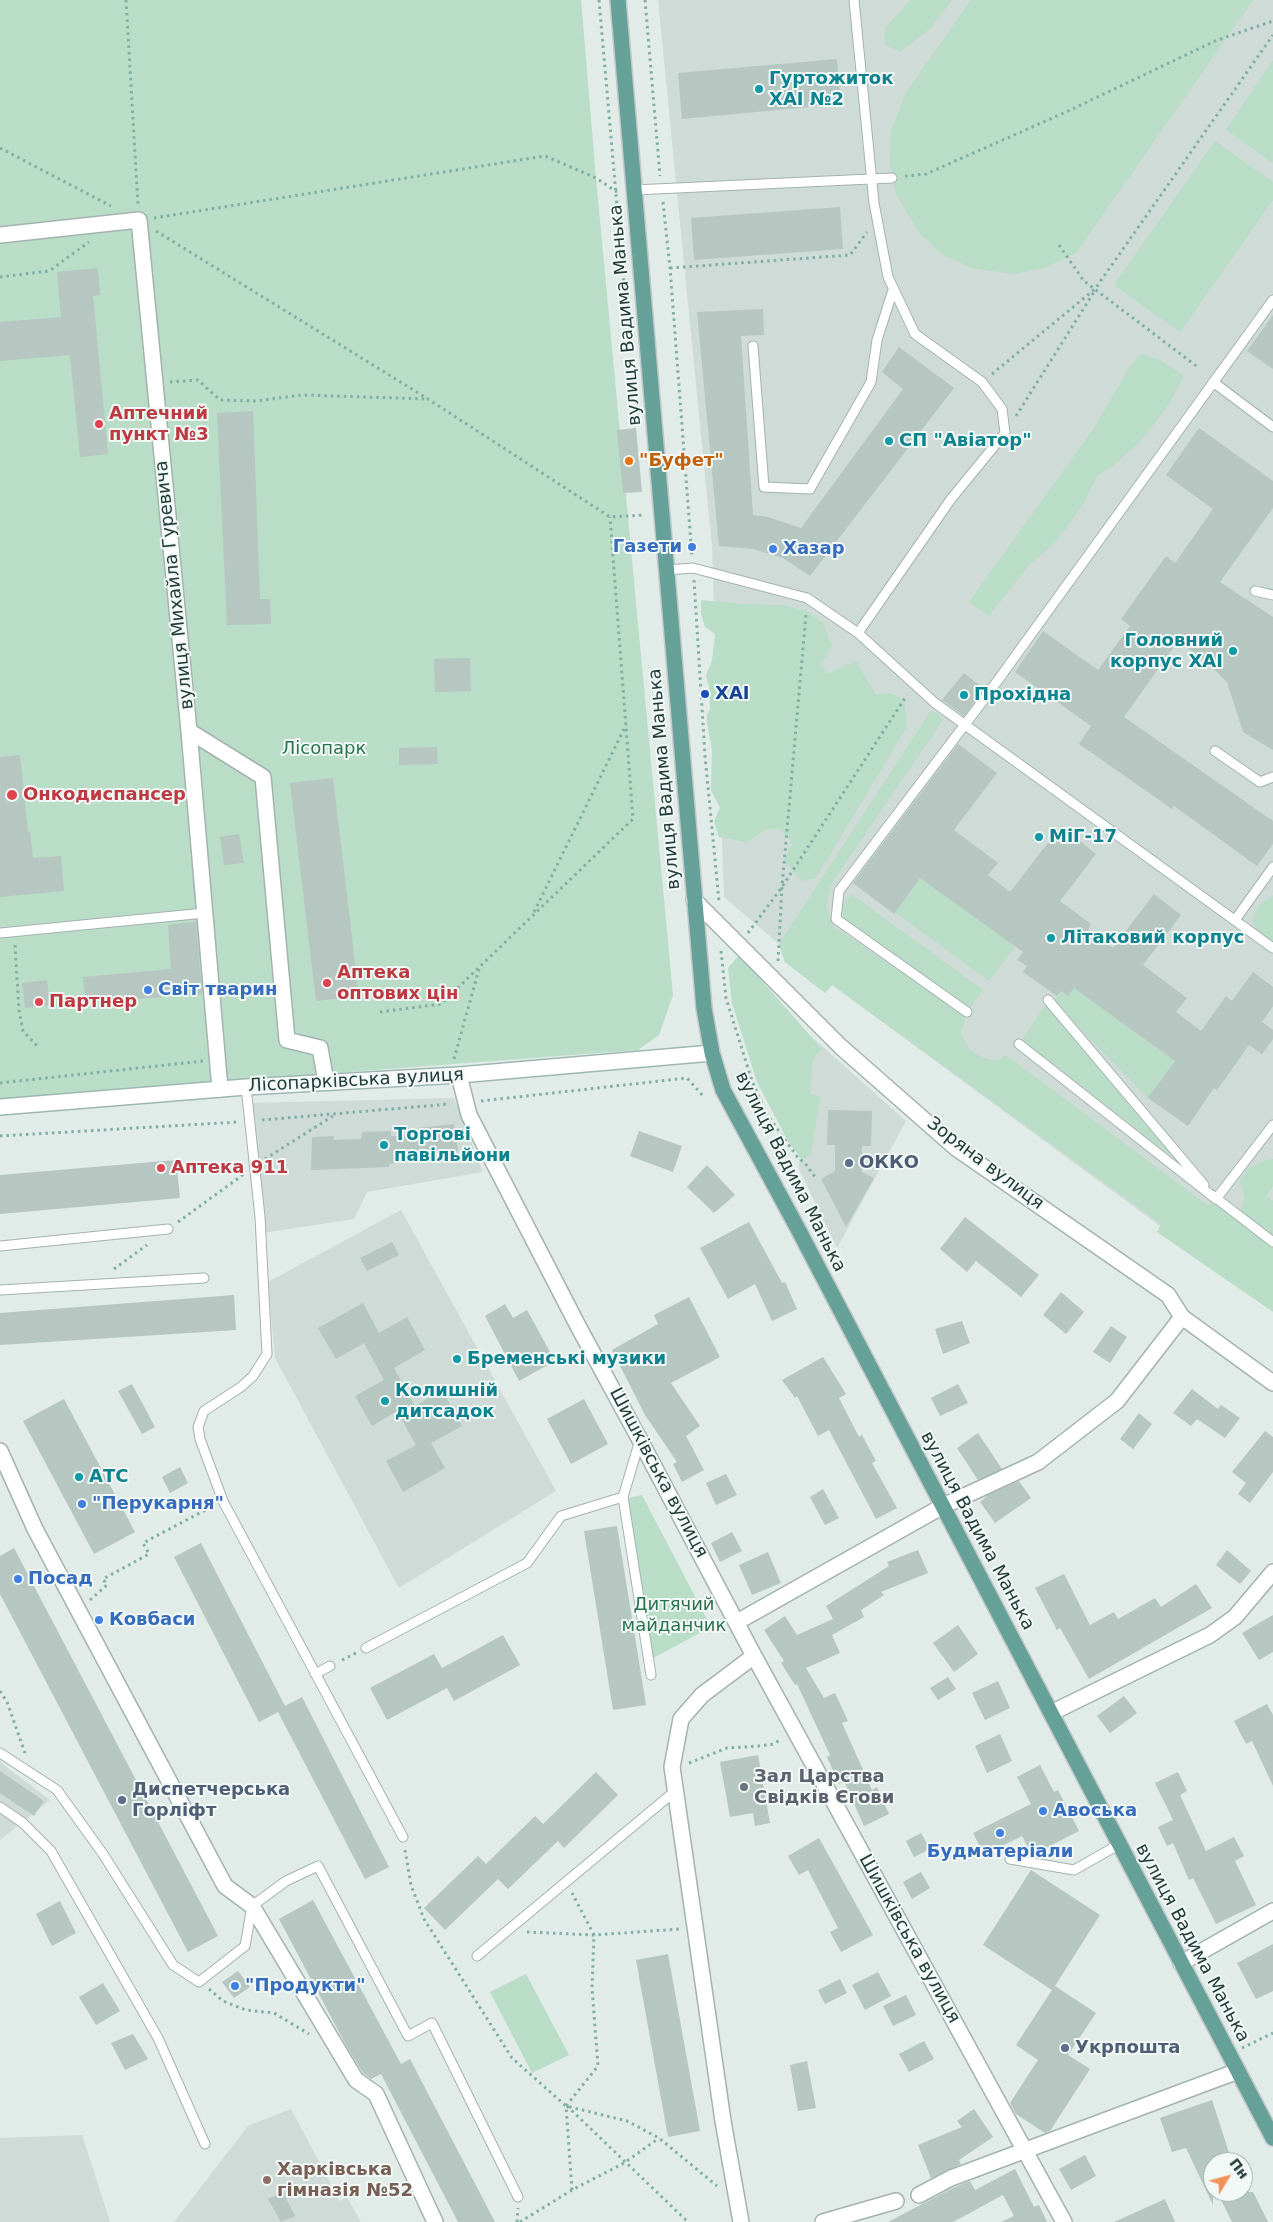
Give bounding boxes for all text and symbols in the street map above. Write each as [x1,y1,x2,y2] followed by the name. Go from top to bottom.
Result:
[769,68,893,110] place label: Гуртожиток ХАІ №2
[753,83,765,95] marker: Гуртожиток ХАІ №2
[606,204,646,426] street label: вулиця Вадима Манька
[109,403,209,446] place label: Аптечний пункт №3
[93,418,105,430] marker: Аптечний пункт №3
[899,430,1032,452] place label: СП "Авіатор"
[883,435,895,447] marker: СП "Авіатор"
[639,450,724,472] place label: "Буфет"
[623,455,635,467] marker: "Буфет"
[151,459,199,711] street label: вулиця Михайла Гуревича
[613,536,682,558] place label: Газети
[783,538,845,560] place label: Хазар
[686,541,698,553] marker: Газети
[767,543,779,555] marker: Хазар
[1110,630,1223,672] place label: Головний корпус ХАІ
[1227,645,1239,657] marker: Головний корпус ХАІ
[645,668,685,890] street label: вулиця Вадима Манька
[715,683,750,705] place label: ХАІ
[974,684,1071,706] place label: Прохідна
[699,688,711,700] marker: ХАІ
[958,689,970,701] marker: Прохідна
[282,738,366,760] park label: Лісопарк
[23,784,186,806] place label: Онкодиспансер
[5,788,19,802] marker: Онкодиспансер
[1049,826,1117,848] place label: МіГ-17
[1033,831,1045,843] marker: МіГ-17
[1061,927,1244,949] place label: Літаковий корпус
[1045,932,1057,944] marker: Літаковий корпус
[337,962,458,1004] place label: Аптека оптових цін
[321,977,333,989] marker: Аптека оптових цін
[158,979,277,1001] place label: Світ тварин
[142,984,154,996] marker: Світ тварин
[49,991,137,1013] place label: Партнер
[33,996,45,1008] marker: Партнер
[248,1065,464,1097] street label: Лісопарківська вулиця
[730,1068,850,1276] street label: вулиця Вадима Манька
[922,1113,1048,1215] street label: Зоряна вулиця
[394,1124,511,1166] place label: Торгові павільйони
[378,1139,390,1151] marker: Торгові павільйони
[859,1152,919,1174] place label: ОККО
[171,1157,288,1179] place label: Аптека 911
[843,1157,855,1169] marker: ОККО
[155,1162,167,1174] marker: Аптека 911
[467,1348,666,1370] place label: Бременські музики
[451,1353,463,1365] marker: Бременські музики
[395,1380,498,1422] place label: Колишній дитсадок
[604,1384,712,1562] street label: Шишківська вулиця
[379,1395,391,1407] marker: Колишній дитсадок
[915,1428,1039,1634] street label: вулиця Вадима Манька
[89,1466,128,1488] place label: АТС
[73,1471,85,1483] marker: АТС
[92,1493,224,1515] place label: "Перукарня"
[76,1498,88,1510] marker: "Перукарня"
[28,1568,93,1590] place label: Посад
[12,1573,24,1585] marker: Посад
[622,1594,726,1636] park label: Дитячий майданчик
[109,1609,195,1631] place label: Ковбаси
[93,1614,105,1626] marker: Ковбаси
[754,1766,894,1808] place label: Зал Царства Свідків Єгови
[132,1779,290,1822] place label: Диспетчерська Горліфт
[738,1781,750,1793] marker: Зал Царства Свідків Єгови
[116,1794,128,1806] marker: Диспетчерська Горліфт
[1053,1800,1137,1822] place label: Авоська
[1037,1805,1049,1817] marker: Авоська
[994,1827,1006,1839] marker: Будматеріали
[1130,1840,1254,2046] street label: вулиця Вадима Манька
[927,1841,1073,1863] place label: Будматеріали
[854,1851,964,2027] street label: Шишківська вулиця
[245,1975,366,1997] place label: "Продукти"
[229,1980,241,1992] marker: "Продукти"
[1075,2037,1180,2059] place label: Укрпошта
[1059,2042,1071,2054] marker: Укрпошта
[1203,2152,1253,2202] north arrow
[1226,2155,1252,2182] text: Пн
[277,2159,413,2202] place label: Харківська гімназія №52
[261,2174,273,2186] marker: Харківська гімназія №52

